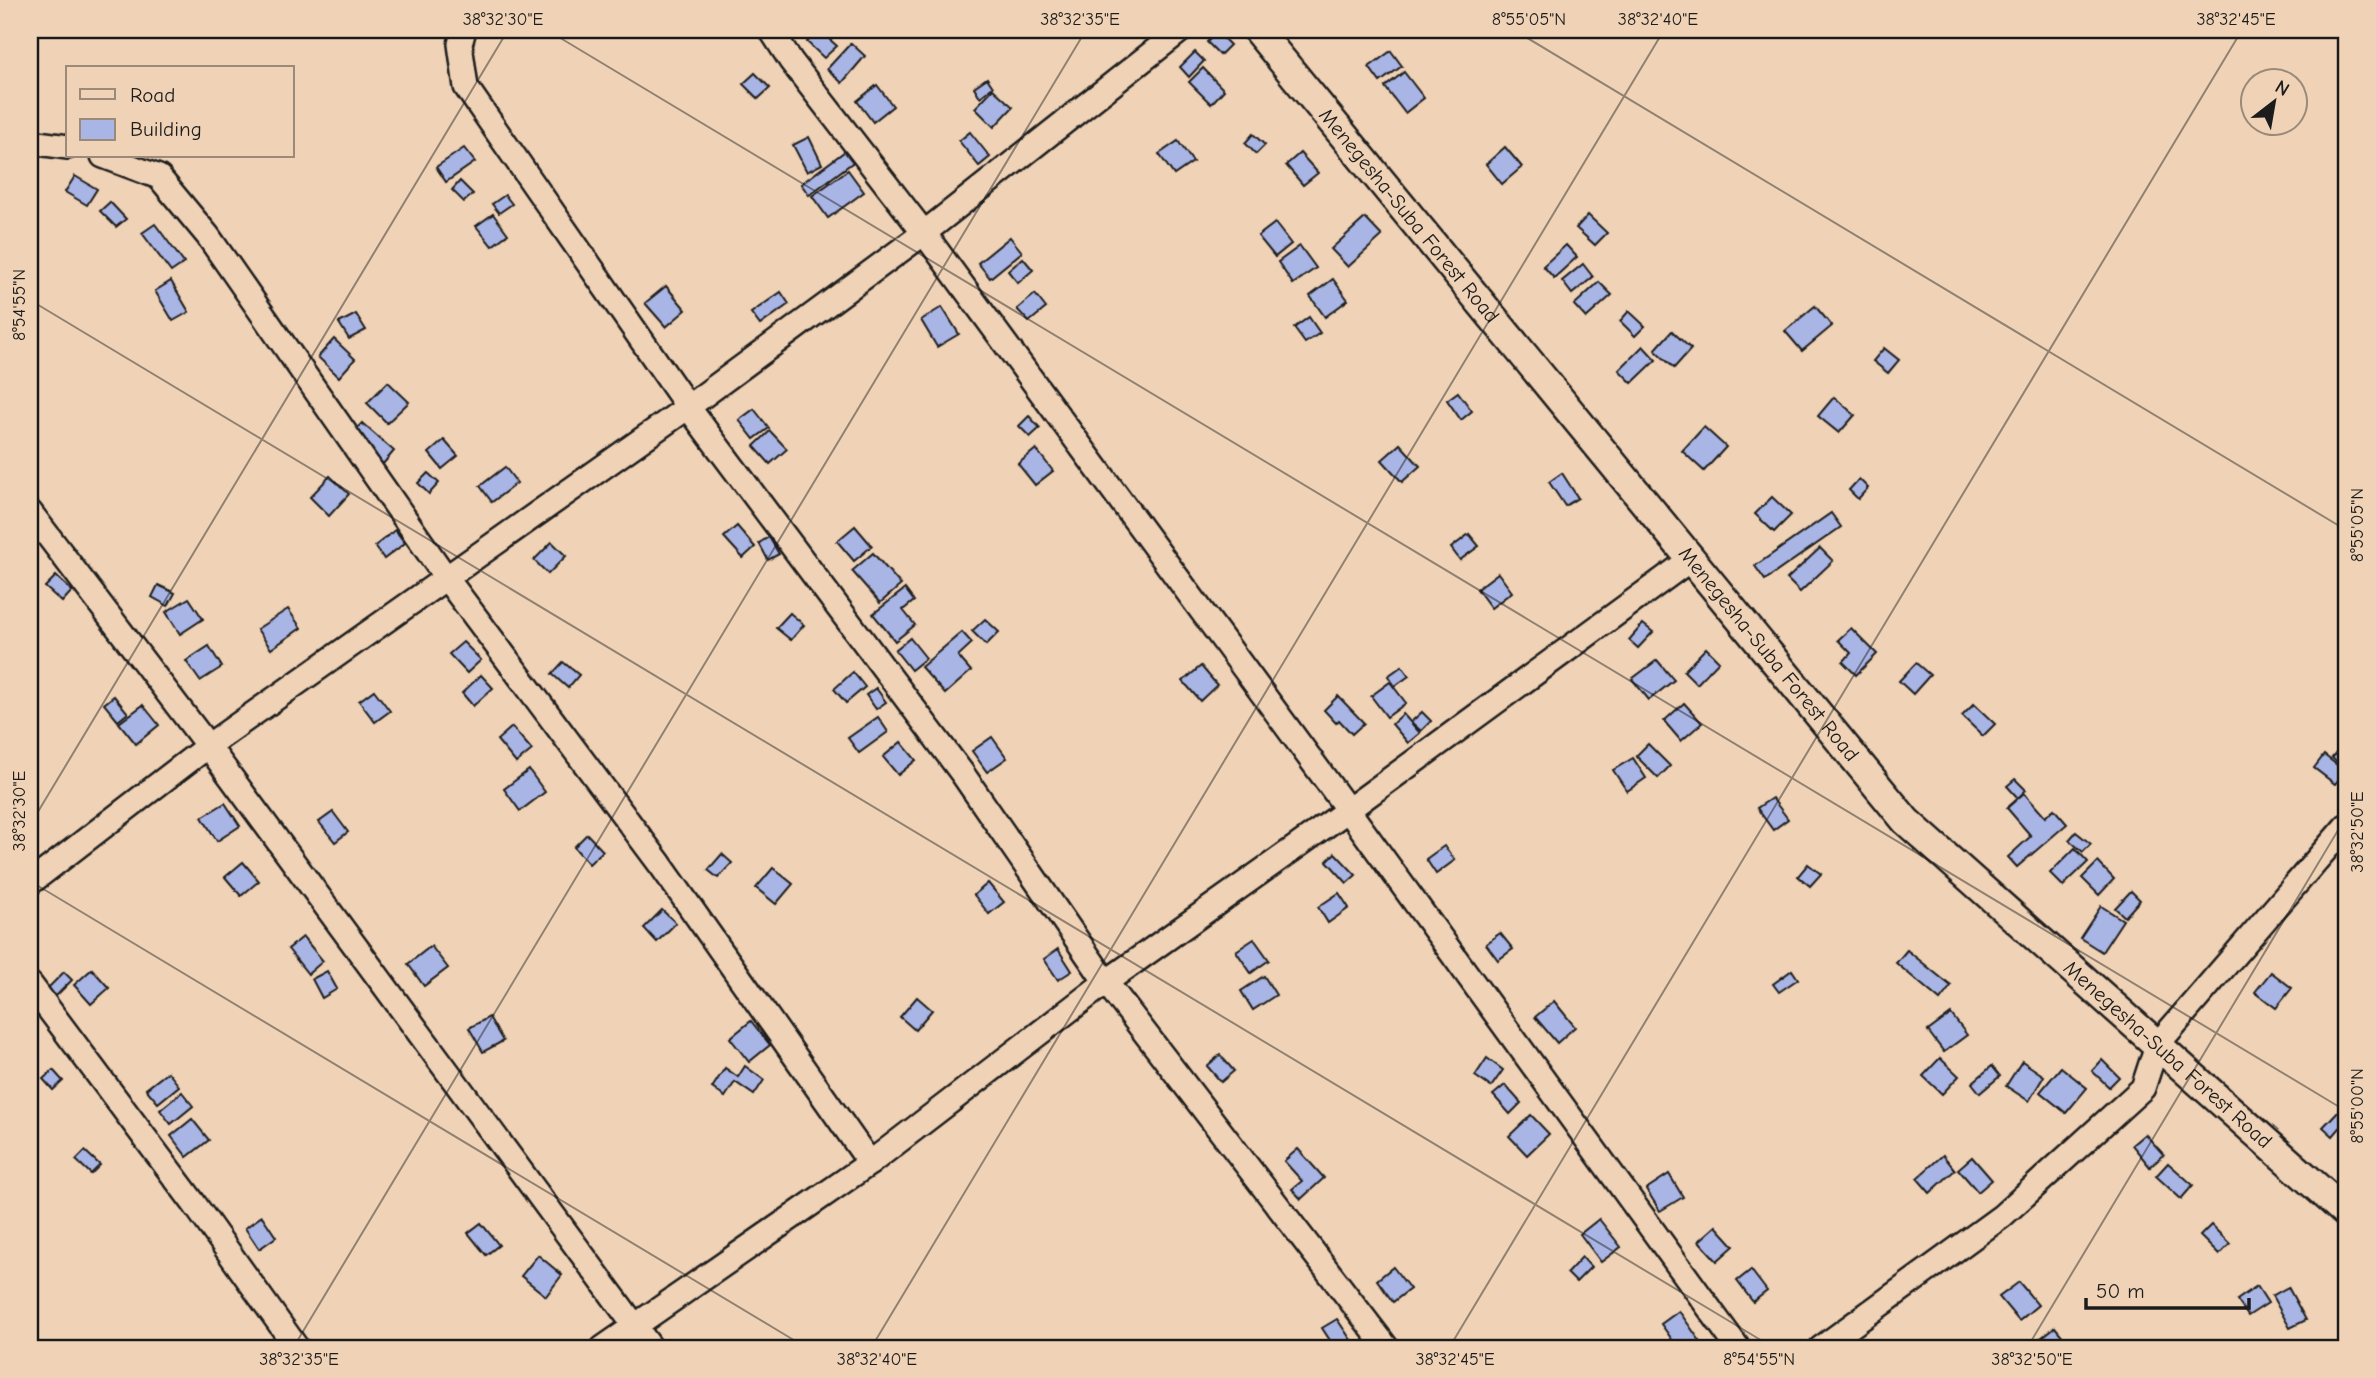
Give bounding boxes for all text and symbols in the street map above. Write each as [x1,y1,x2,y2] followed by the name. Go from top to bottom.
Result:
[463,9,544,30] text: 38°32'30"E
[1040,9,1120,30] text: 38°32'35"E
[1492,9,1566,30] text: 8°55'05"N
[1618,9,1698,30] text: 38°32'40"E
[2196,9,2276,30] text: 38°32'45"E
[66,66,294,158] legend
[2240,66,2310,136] north arrow
[2271,76,2293,101] text: N
[130,83,175,107] text: Road
[1314,103,1504,328] street label: Menegesha-Suba Forest Road
[130,117,202,141] text: Building
[9,269,30,341] text: 8°54'55"N
[2347,488,2368,562] text: 8°55'05"N
[1674,542,1864,766] street label: Menegesha-Suba Forest Road
[9,770,30,851] text: 38°32'30"E
[2347,791,2368,873] text: 38°32'50"E
[2059,955,2277,1153] street label: Menegesha-Suba Forest Road
[2347,1068,2368,1144] text: 8°55'00"N
[2086,1266,2248,1310] scale bar
[2096,1279,2145,1303] text: 50 m
[259,1349,339,1370] text: 38°32'35"E
[837,1349,917,1370] text: 38°32'40"E
[1415,1349,1495,1370] text: 38°32'45"E
[1723,1349,1795,1370] text: 8°54'55"N
[1991,1349,2073,1370] text: 38°32'50"E

